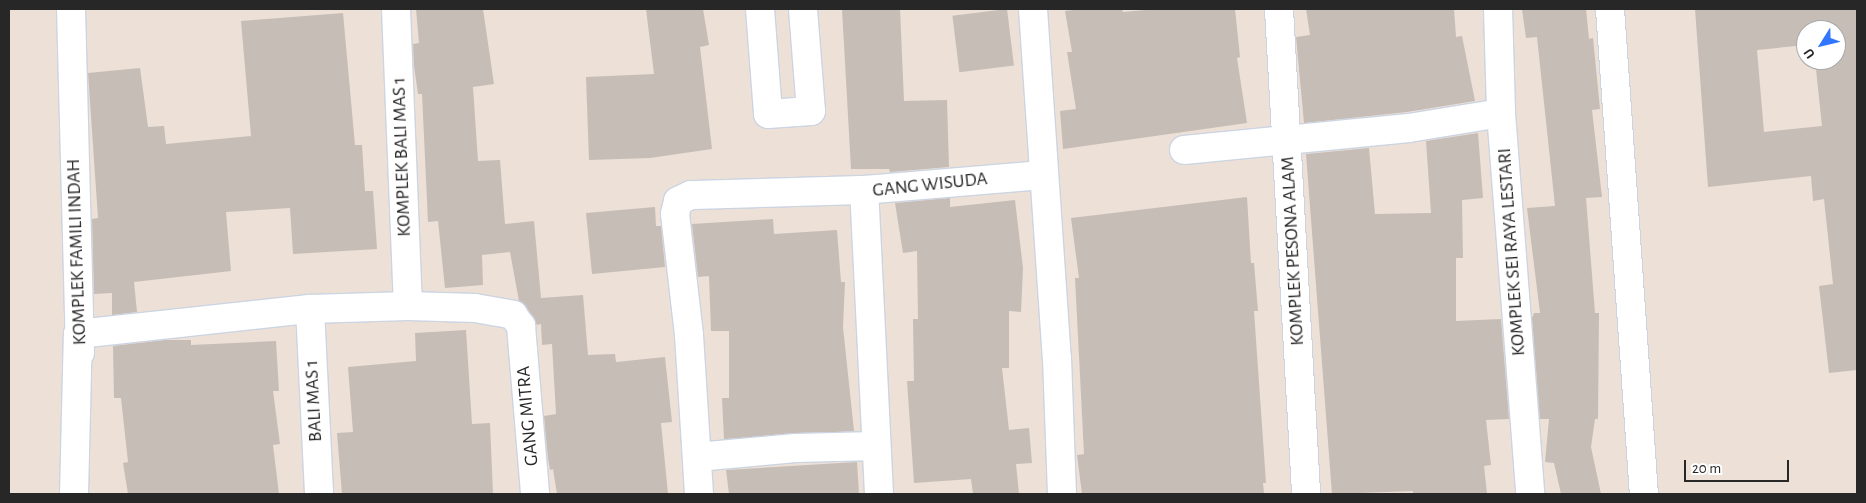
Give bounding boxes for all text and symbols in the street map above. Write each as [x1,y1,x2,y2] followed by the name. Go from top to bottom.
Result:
[1796,20,1846,70] north arrow
[1801,45,1818,61] text: U
[388,77,416,237] street label: KOMPLEK BALI MAS 1
[1493,147,1531,357] street label: KOMPLEK SEI RAYA LESTARI
[1277,156,1309,346] street label: KOMPLEK PESONA ALAM
[62,158,92,346] street label: KOMPLEK FAMILI INDAH
[871,168,989,202] street label: GANG WISUDA
[300,359,328,443] street label: BALI MAS 1
[512,365,544,467] street label: GANG MITRA
[1686,450,1791,482] scale bar
[1692,461,1721,476] text: 20 m

